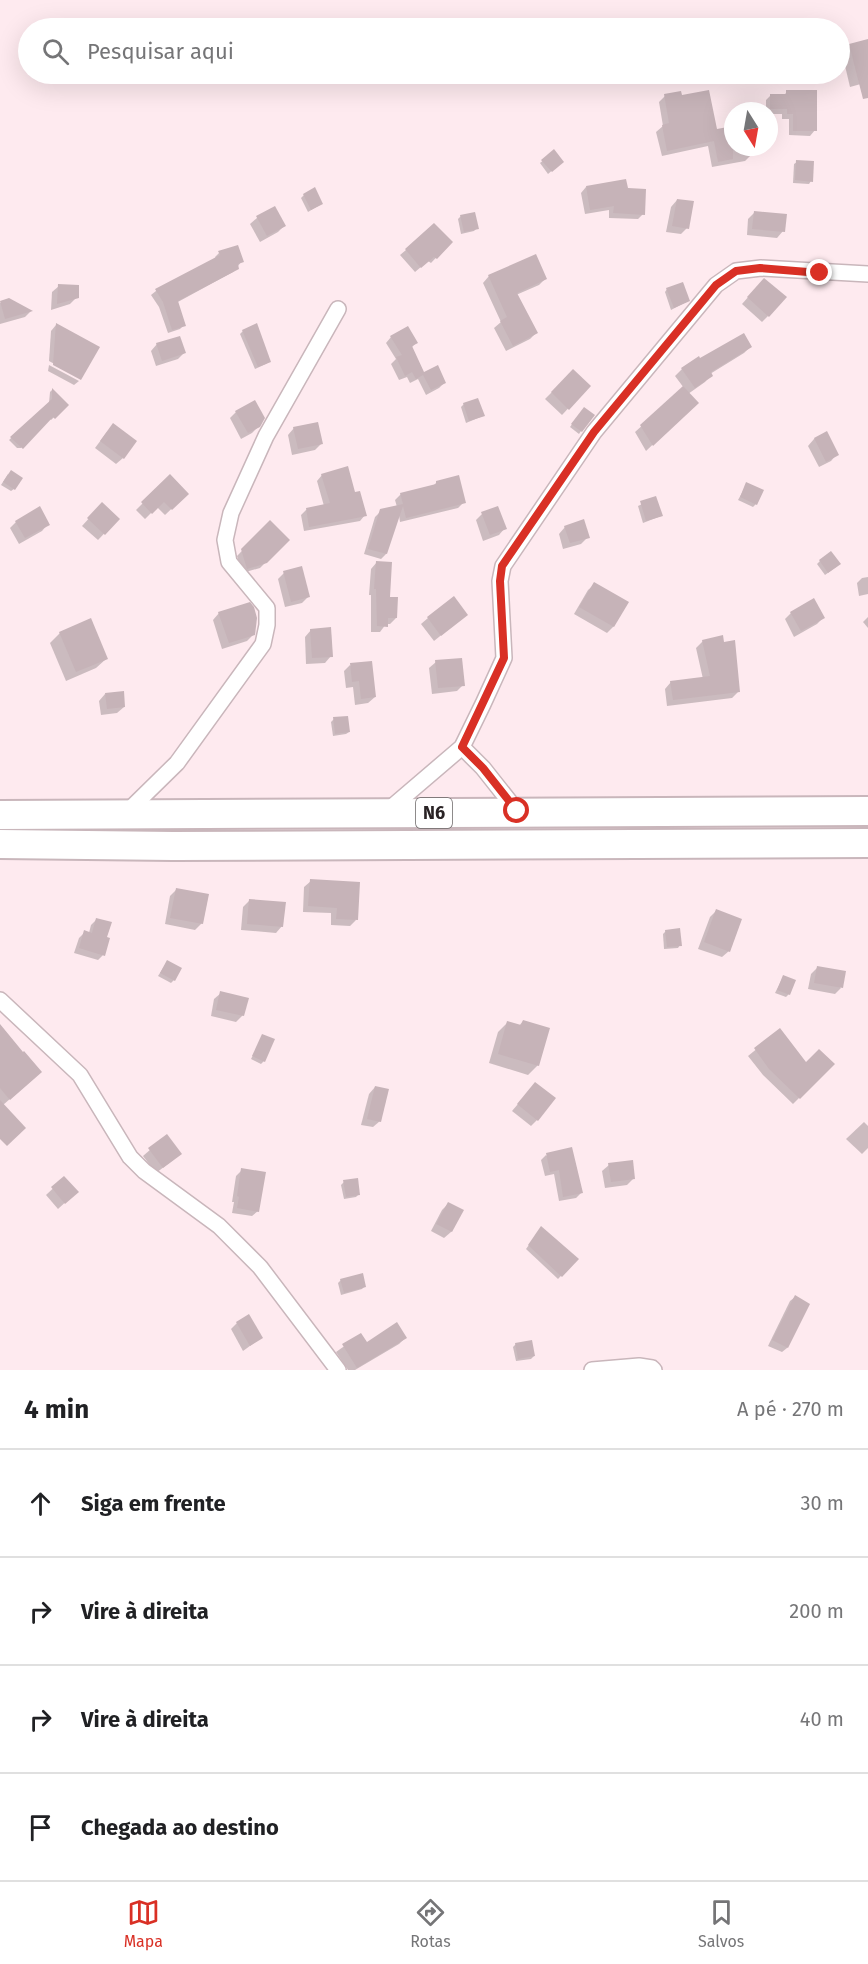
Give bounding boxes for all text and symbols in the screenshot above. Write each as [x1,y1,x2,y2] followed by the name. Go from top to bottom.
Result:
[18,18,850,84] search box
[39,35,72,68] icon: search
[87,38,234,65] text: Pesquisar aqui
[724,102,778,156] north arrow
[806,259,832,285] route end
[503,797,529,823] route start
[416,798,452,828] road number: N6
[24,1394,89,1425] text: 4 min
[737,1397,844,1421] text: A pé · 270 m
[24,1487,57,1520] icon: ahead
[81,1490,226,1517] text: Siga em frente
[800,1491,844,1515] text: 30 m
[24,1595,57,1628] icon: right
[81,1598,209,1625] text: Vire à direita
[789,1599,844,1623] text: 200 m
[24,1703,57,1736] icon: right
[81,1706,209,1733] text: Vire à direita
[800,1707,844,1731] text: 40 m
[24,1811,57,1844] icon: arrive
[81,1814,279,1841] text: Chegada ao destino
[124,1896,163,1951] tab: Mapa
[410,1896,451,1951] tab: Rotas
[698,1896,744,1951] tab: Salvos

